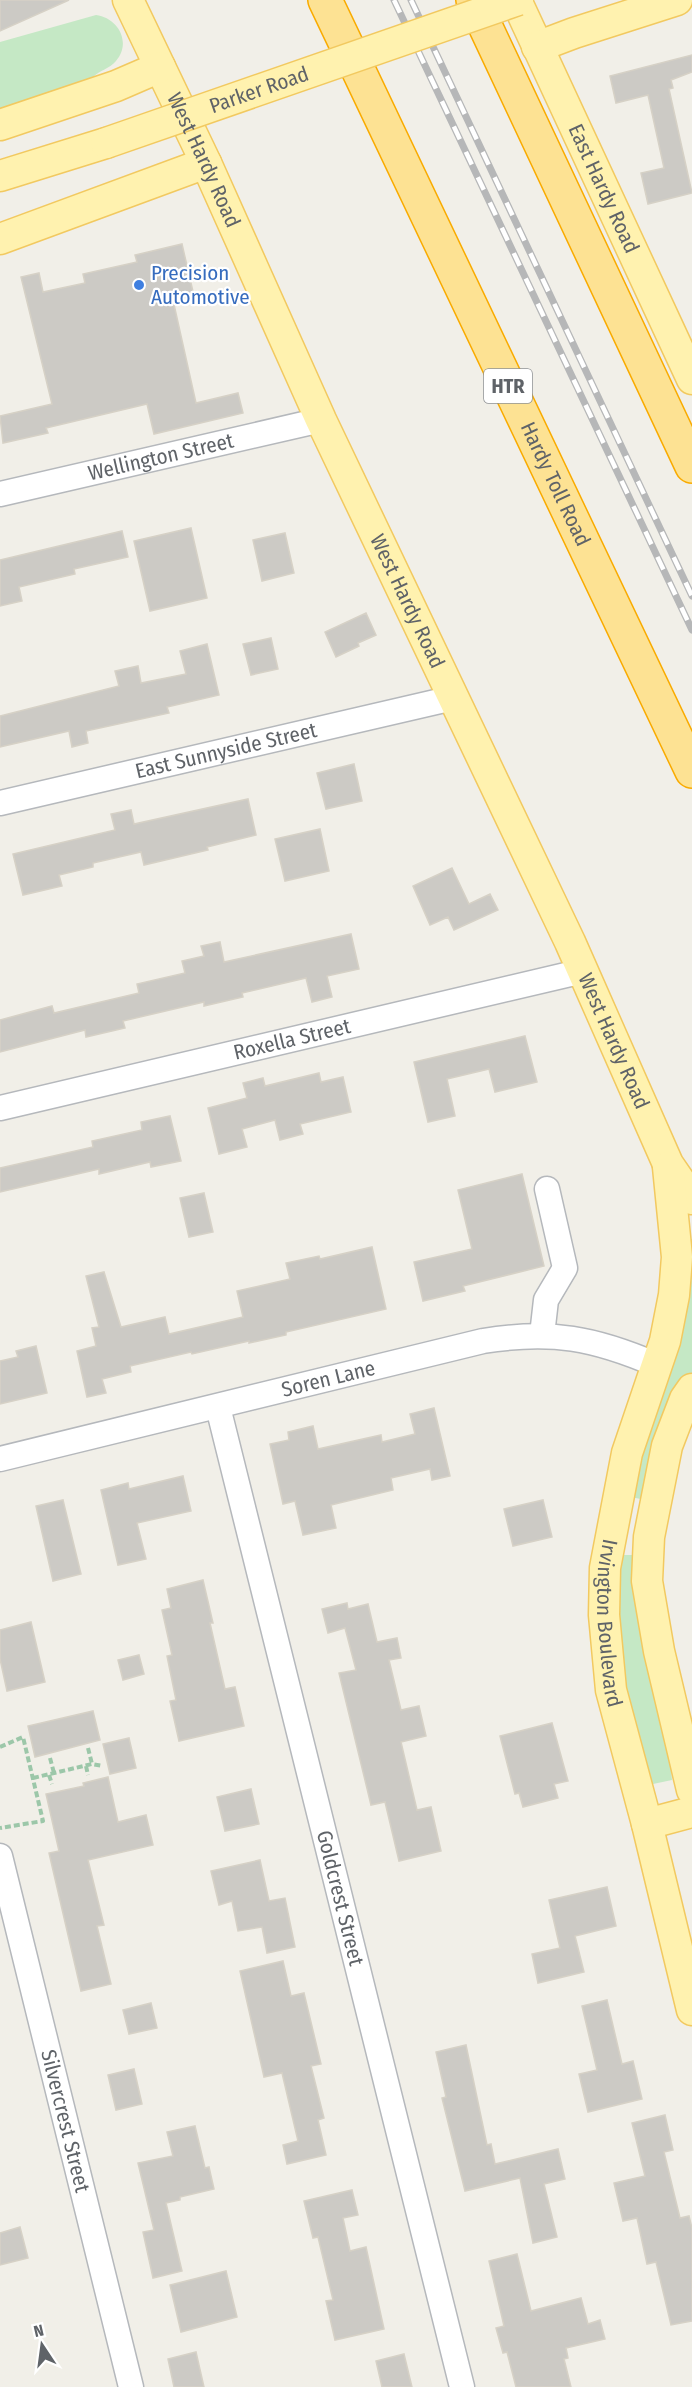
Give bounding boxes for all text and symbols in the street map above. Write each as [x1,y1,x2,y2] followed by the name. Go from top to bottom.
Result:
[206,61,312,119] street label: Parker Road
[161,88,246,231] street label: West Hardy Road
[562,120,645,257] street label: East Hardy Road
[151,260,250,310] place label: Precision Automotive
[132,278,146,292] marker: Precision Automotive
[484,369,532,403] road number: HTR
[515,418,596,550] street label: Hardy Toll Road
[85,428,236,486] street label: Wellington Street
[364,530,451,672] street label: West Hardy Road
[133,717,320,784] street label: East Sunnyside Street
[572,969,655,1113] street label: West Hardy Road
[231,1013,353,1066] street label: Roxella Street
[279,1355,378,1403] street label: Soren Lane
[591,1537,628,1710] street label: Irvington Boulevard
[311,1828,370,1968] street label: Goldcrest Street
[35,2047,96,2195] street label: Silvercrest Street
[12,2315,72,2375] north arrow
[32,2321,46,2341] text: N

